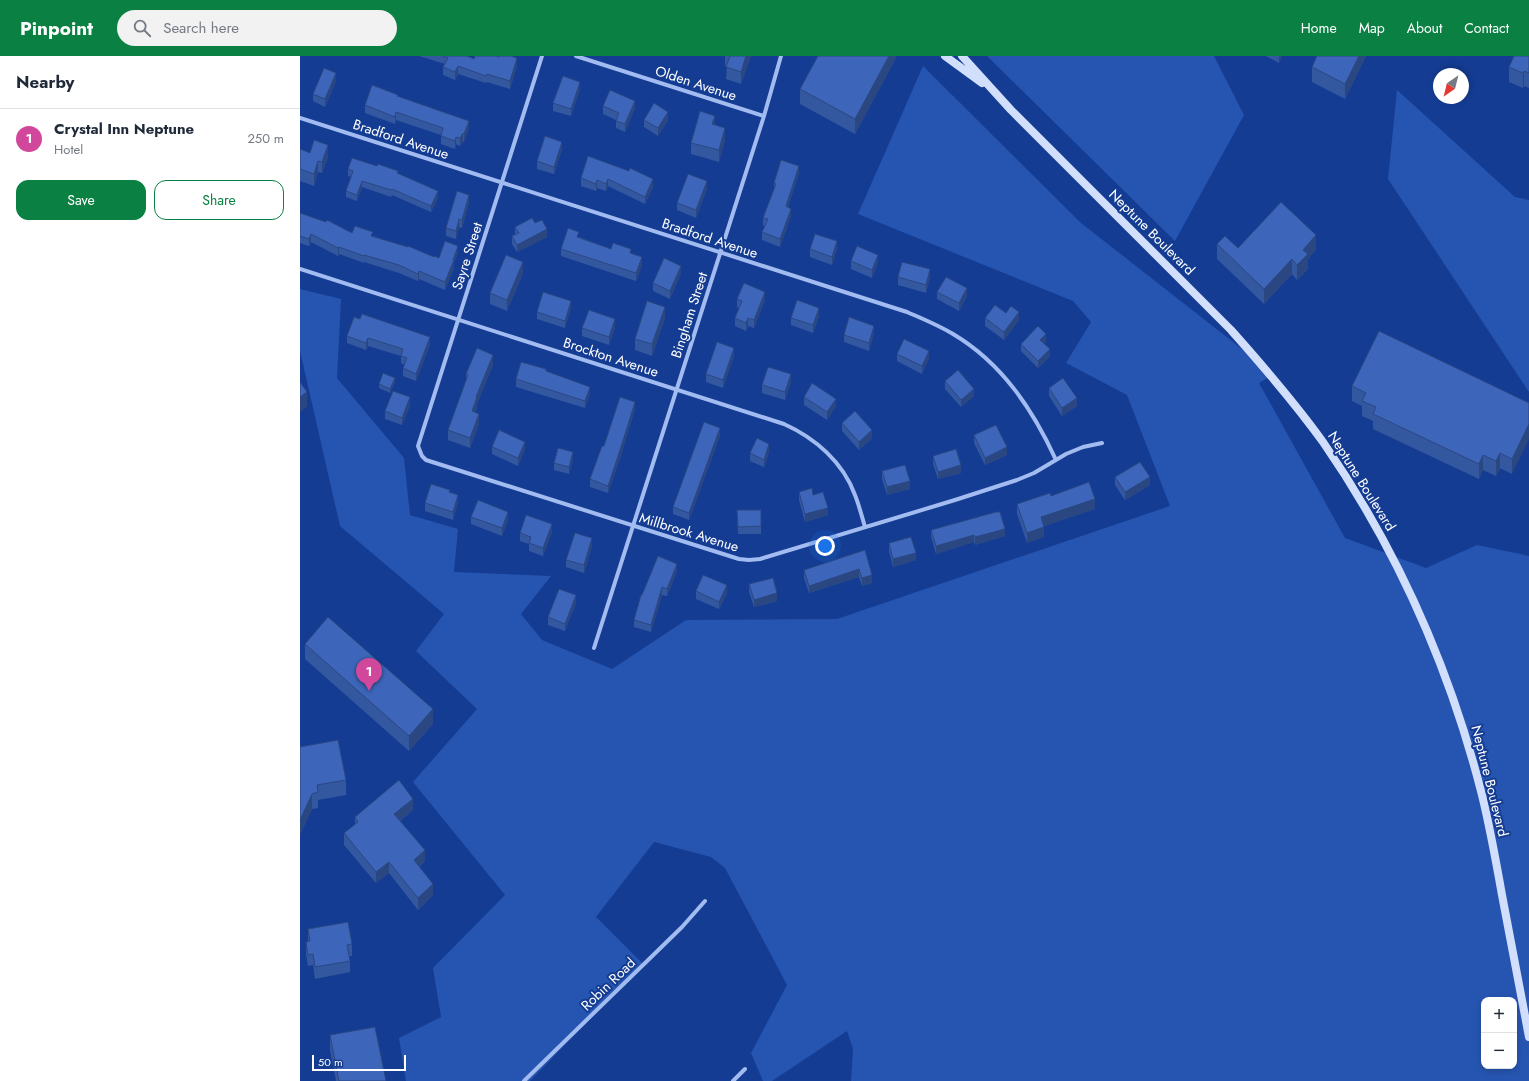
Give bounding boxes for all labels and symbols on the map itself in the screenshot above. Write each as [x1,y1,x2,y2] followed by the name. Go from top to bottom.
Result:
[653,60,739,106] street label: Olden Avenue
[1433,68,1469,104] north arrow
[351,114,451,164] street label: Bradford Avenue
[1105,185,1199,279] street label: Neptune Boulevard
[660,213,760,263] street label: Bradford Avenue
[447,219,488,292] street label: Sayre Street
[666,269,713,361] street label: Bingham Street
[561,332,661,382] street label: Brockton Avenue
[1323,427,1401,535] street label: Neptune Boulevard
[637,507,741,557] street label: Millbrook Avenue
[815,536,835,556] your location
[356,658,382,691] pin: 1
[1466,723,1514,839] street label: Neptune Boulevard
[576,953,640,1015] street label: Robin Road
[312,1053,406,1072] scale bar

